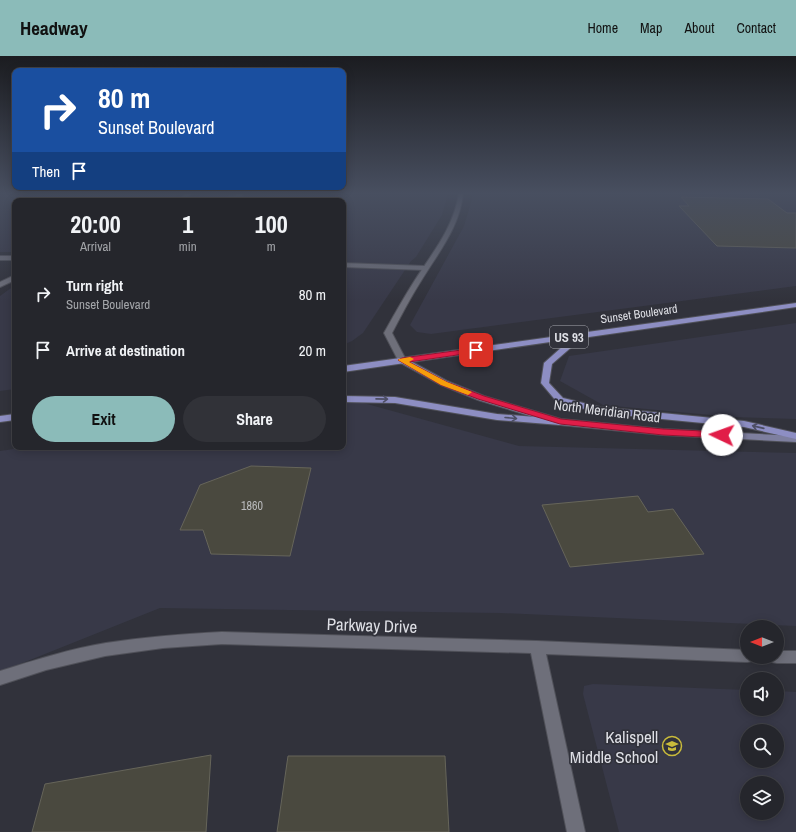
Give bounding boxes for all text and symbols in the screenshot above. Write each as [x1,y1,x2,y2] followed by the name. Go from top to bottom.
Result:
[20,15,88,41] text: Headway
[587,19,618,37] text: Home
[640,19,662,37] text: Map
[684,19,714,37] text: About
[736,19,776,37] text: Contact
[98,79,150,117] text: 80 m
[32,84,84,136] icon: right
[98,115,215,140] text: Sunset Boulevard
[68,160,90,182] icon: arrive
[32,161,60,182] text: Then
[70,208,121,240] text: 20:00
[182,208,193,240] text: 1
[255,208,288,240] text: 100
[80,238,111,255] text: Arrival
[179,238,197,255] text: min
[267,238,276,255] text: m
[66,275,123,296] text: Turn right
[32,283,54,305] icon: right
[299,284,326,305] text: 80 m
[66,296,150,313] text: Sunset Boulevard
[599,301,679,327] street label: Sunset Boulevard
[550,326,588,348] road number: US 93
[459,333,493,367] pin
[32,339,54,361] icon: arrive
[465,339,487,361] icon: arrive
[66,340,185,361] text: Arrive at destination
[299,340,326,361] text: 20 m
[375,395,388,403] one-way arrow
[32,396,175,442] button: Exit
[183,396,326,442] button: Share
[553,396,661,426] street label: North Meridian Road
[504,414,517,421] one-way arrow
[701,414,743,456] position arrow
[752,422,765,430] one-way arrow
[241,498,263,514] house number: 1860
[326,612,418,638] street label: Parkway Drive
[740,620,784,664] north arrow
[740,620,784,820] map controls
[740,672,784,716] button: sound
[740,724,784,768] button: search
[570,725,658,768] place label: Kalispell Middle School
[661,735,683,757] school or university icon: Kalispell Middle School
[740,776,784,820] button: layers

